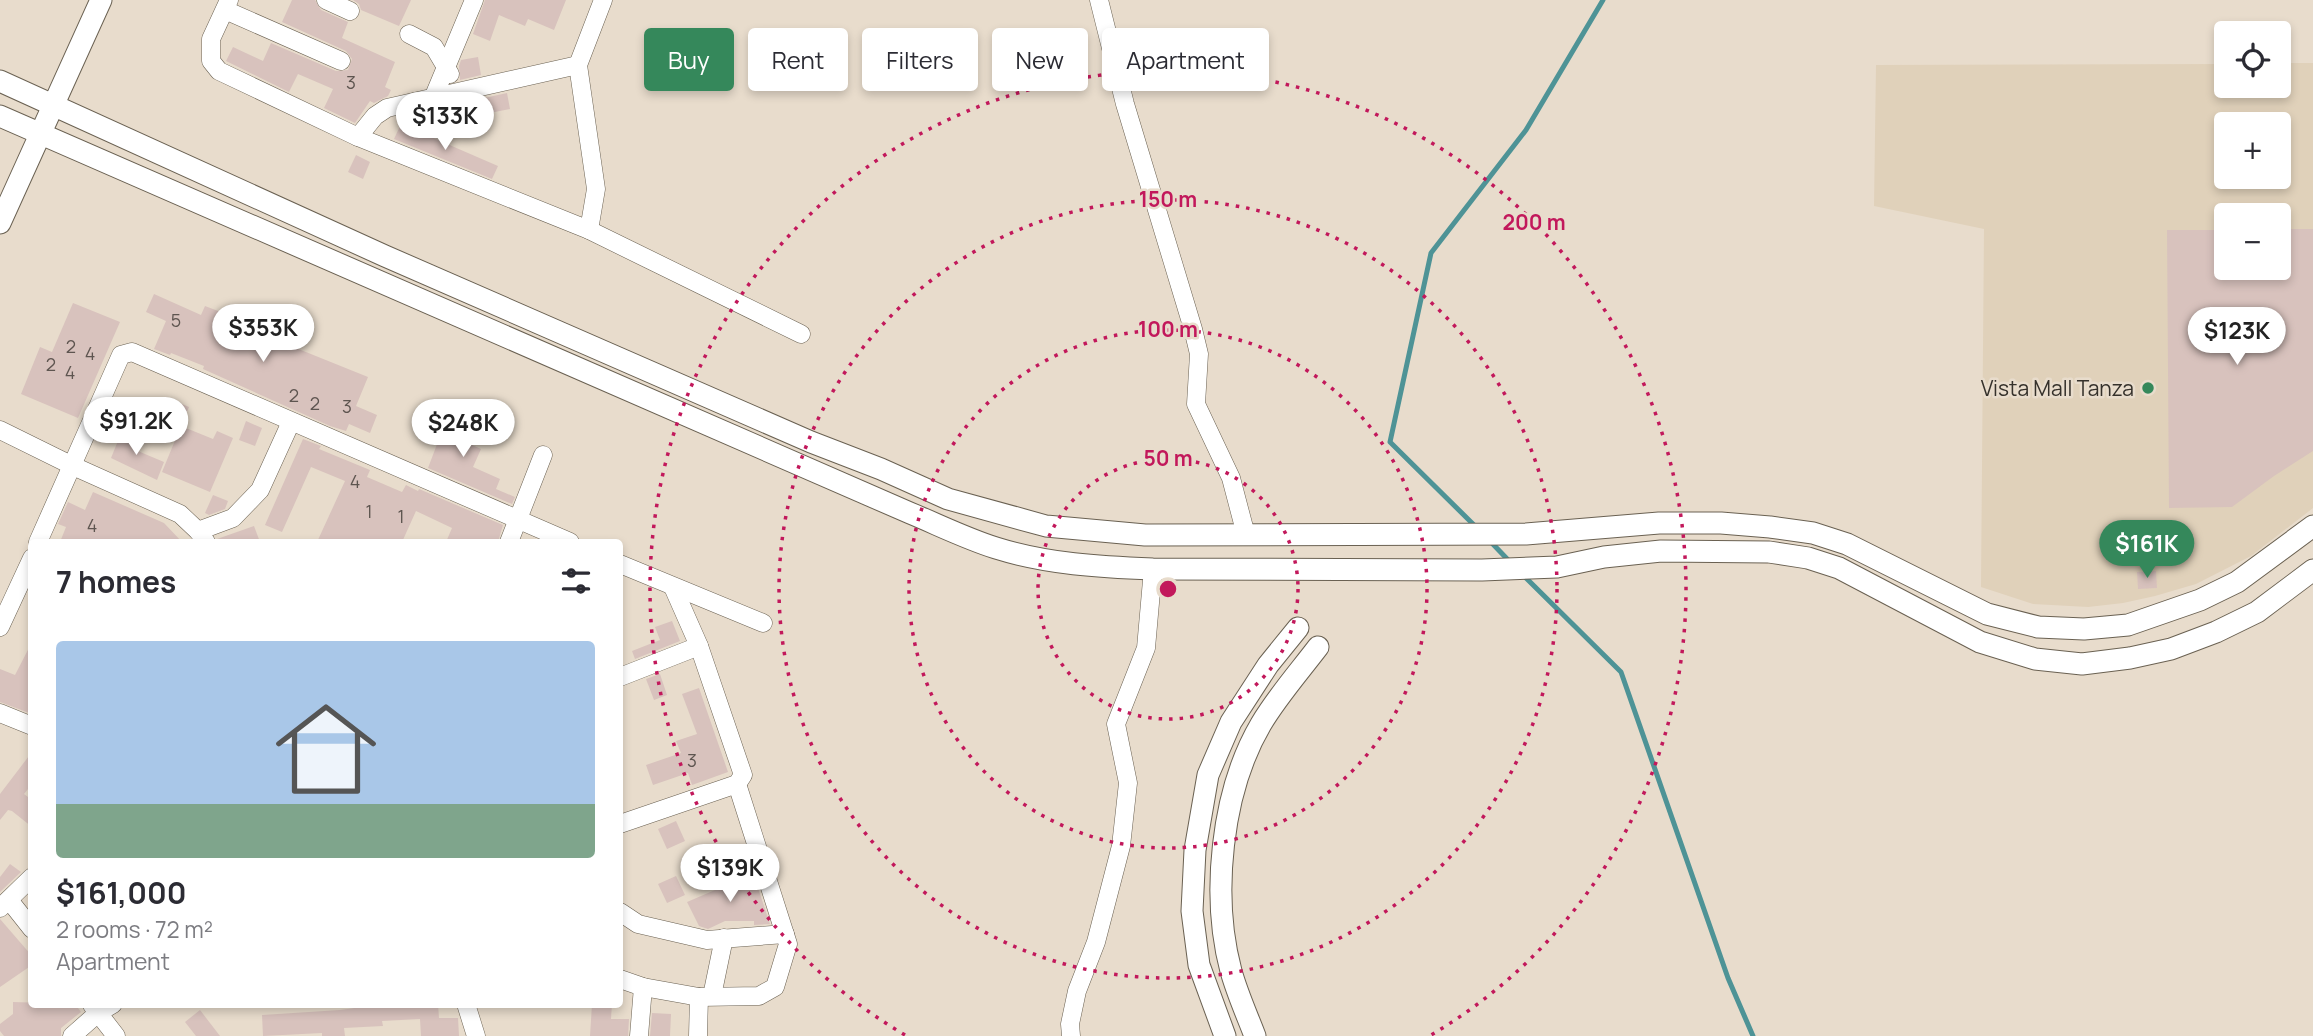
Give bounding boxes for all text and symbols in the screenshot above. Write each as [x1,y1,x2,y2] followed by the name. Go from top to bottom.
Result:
[2214,21,2291,280] map controls
[2214,21,2291,98] button: locate
[644,28,734,91] chip: Buy
[748,28,848,91] chip: Rent
[862,28,978,91] chip: Filters
[992,28,1088,91] chip: New
[1102,28,1269,91] chip: Apartment
[346,70,356,94] house number: 3
[396,92,494,152] pin: $133K
[412,99,478,131] text: $133K
[2214,112,2291,189] button: +
[1139,185,1197,213] text: 150 m
[2214,203,2291,280] button: −
[1502,208,1566,236] text: 200 m
[214,304,312,364] pin: $353K
[171,308,181,332] house number: 5
[2188,308,2286,367] pin: $123K
[228,311,298,343] text: $353K
[2204,314,2270,346] text: $123K
[1138,315,1198,343] text: 100 m
[66,334,76,358] house number: 2
[85,341,95,365] house number: 4
[46,352,56,376] house number: 2
[65,360,75,384] house number: 4
[1981,374,2134,402] place label: Vista Mall Tanza
[2140,380,2156,396] marker: Vista Mall Tanza
[289,383,299,407] house number: 2
[310,391,320,415] house number: 2
[342,394,352,418] house number: 3
[79,398,193,457] pin: $91.2K
[414,400,512,459] pin: $248K
[99,404,173,436] text: $91.2K
[428,406,498,438] text: $248K
[1143,444,1193,472] text: 50 m
[350,469,360,493] house number: 4
[365,499,373,523] house number: 1
[397,504,405,528] house number: 1
[87,513,97,537] house number: 4
[2098,520,2196,580] pin: $161K
[2115,527,2179,559] text: $161K
[56,561,176,602] text: 7 homes
[557,562,595,600] icon: filters
[1156,577,1180,601] centre of rings
[263,686,389,812] icon: home
[687,748,697,772] house number: 3
[681,844,779,904] pin: $139K
[696,851,764,883] text: $139K
[56,872,186,913] text: $161,000
[56,913,213,945] text: 2 rooms · 72 m²
[56,945,170,977] text: Apartment

